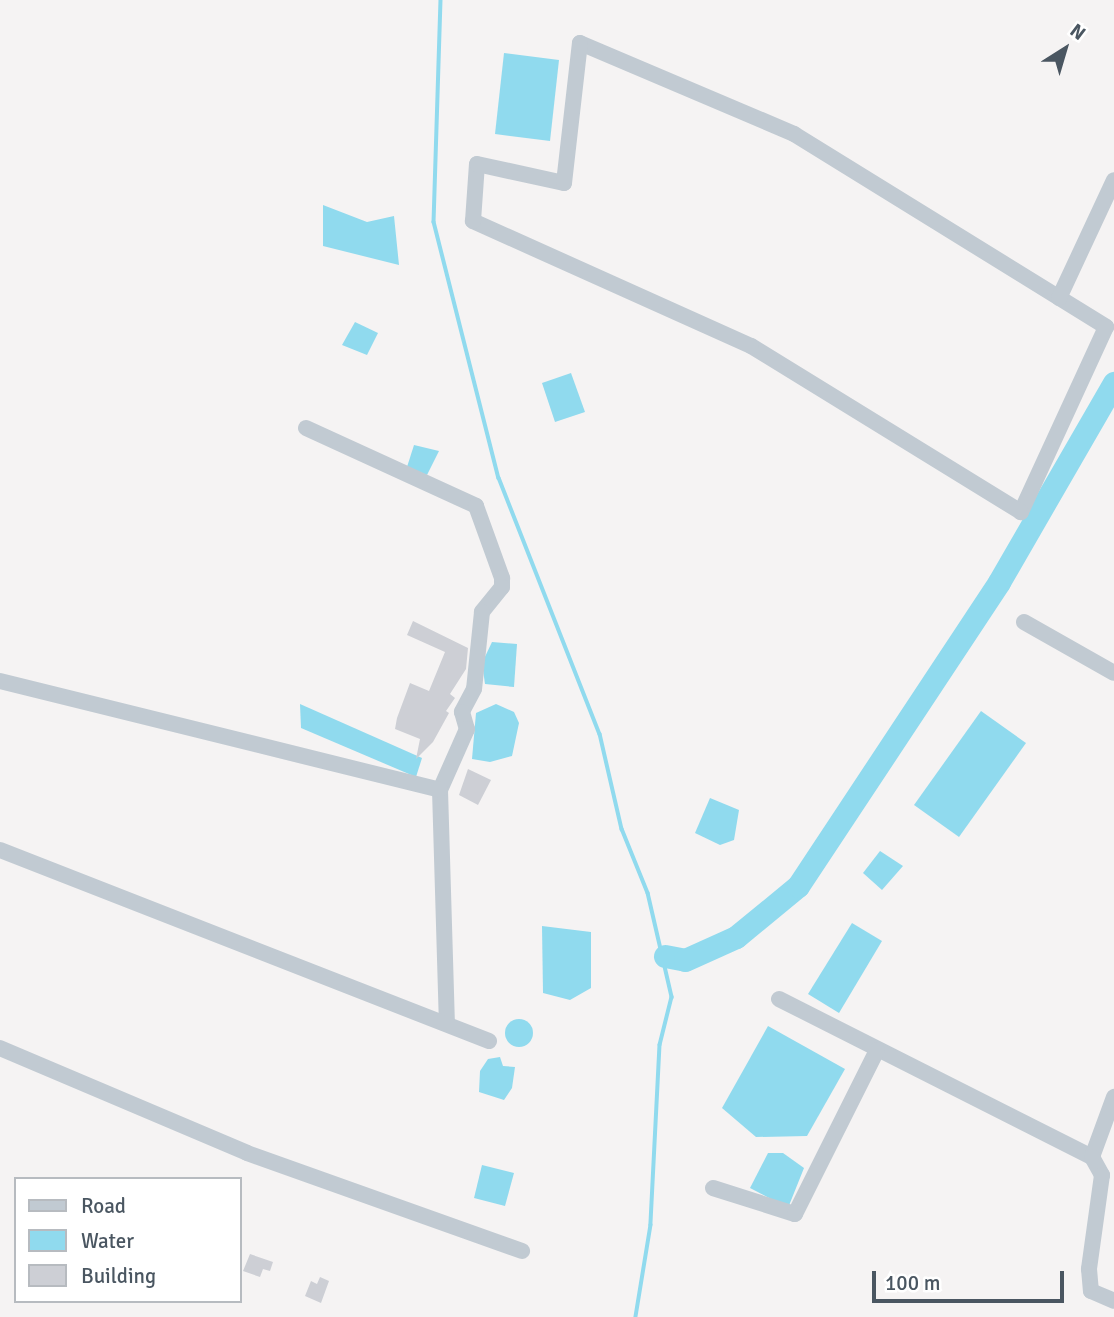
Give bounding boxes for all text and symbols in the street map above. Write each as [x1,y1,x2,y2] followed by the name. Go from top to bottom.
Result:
[1030,14,1100,84] north arrow
[1065,19,1090,46] text: N
[14,1177,242,1303] legend
[81,1193,126,1219] text: Road
[81,1228,134,1254] text: Water
[876,1258,1068,1302] scale bar
[81,1263,156,1289] text: Building
[885,1270,940,1296] text: 100 m

